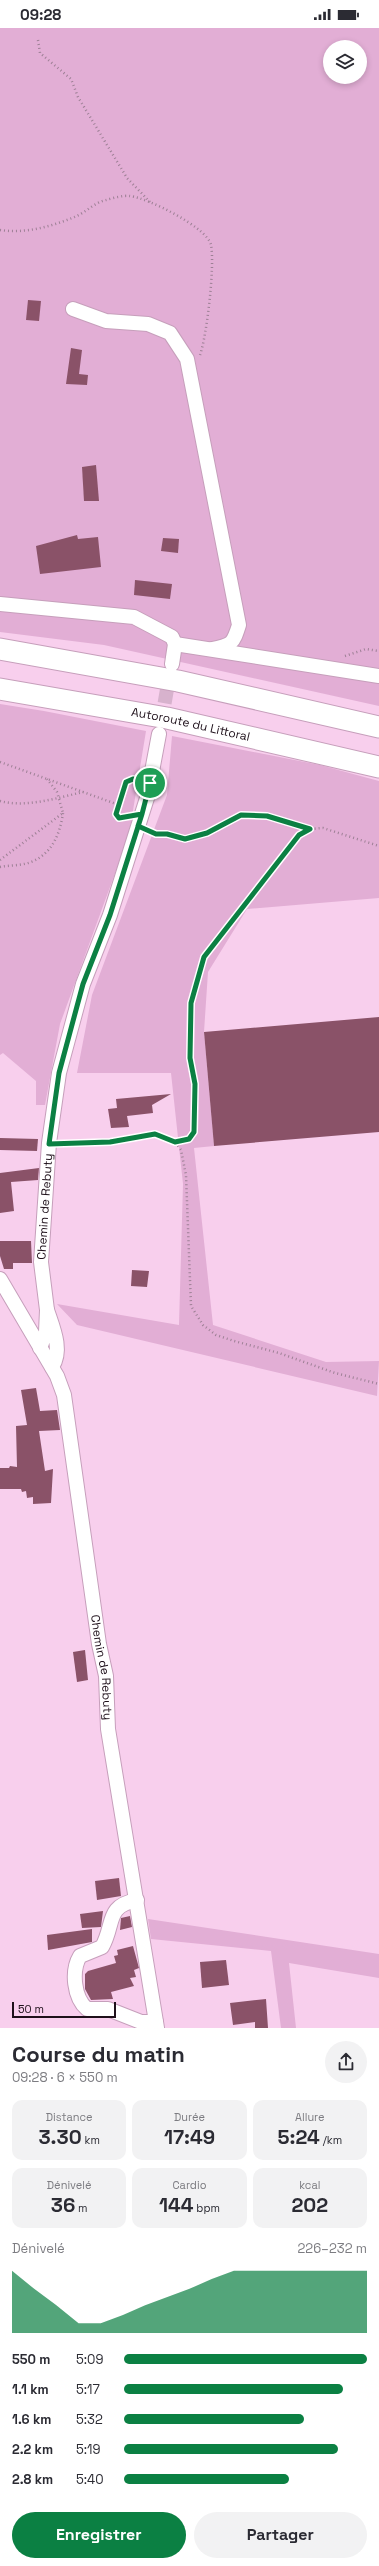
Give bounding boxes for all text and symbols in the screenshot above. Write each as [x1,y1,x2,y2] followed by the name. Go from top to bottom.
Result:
[20,5,61,24] text: 09:28
[323,40,367,84] map controls
[323,40,367,84] button: layers
[130,704,252,745] street label: Autoroute du Littoral
[133,766,167,800] pin
[139,772,161,794] icon: arrive
[33,1153,56,1260] street label: Chemin de Rebuty
[87,1614,116,1721] street label: Chemin de Rebuty
[12,2000,116,2019] scale bar
[18,2002,44,2016] text: 50 m
[12,2040,185,2068] text: Course du matin
[325,2041,367,2083] button: share
[12,2069,118,2086] text: 09:28 · 6 × 550 m
[46,2110,93,2124] text: Distance
[174,2110,205,2124] text: Durée
[295,2110,325,2124] text: Allure
[38,2124,82,2150] text: 3.30
[164,2124,215,2150] text: 17:49
[278,2124,320,2150] text: 5:24
[82,2133,100,2147] text: km
[320,2133,342,2147] text: /km
[47,2178,92,2192] text: Dénivelé
[173,2178,206,2192] text: Cardio
[299,2178,320,2192] text: kcal
[51,2192,75,2218] text: 36
[159,2192,194,2218] text: 144
[291,2192,328,2218] text: 202
[75,2201,88,2215] text: m
[194,2201,220,2215] text: bpm
[12,2240,65,2257] text: Dénivelé
[297,2240,367,2257] text: 226–232 m
[12,2351,50,2368] text: 550 m
[76,2351,103,2368] text: 5:09
[12,2381,49,2398] text: 1.1 km
[76,2381,100,2398] text: 5:17
[12,2411,51,2428] text: 1.6 km
[76,2411,103,2428] text: 5:32
[12,2441,53,2458] text: 2.2 km
[76,2441,100,2458] text: 5:19
[12,2471,53,2488] text: 2.8 km
[76,2471,104,2488] text: 5:40
[12,2512,186,2558] button: Enregistrer
[194,2512,367,2558] button: Partager

